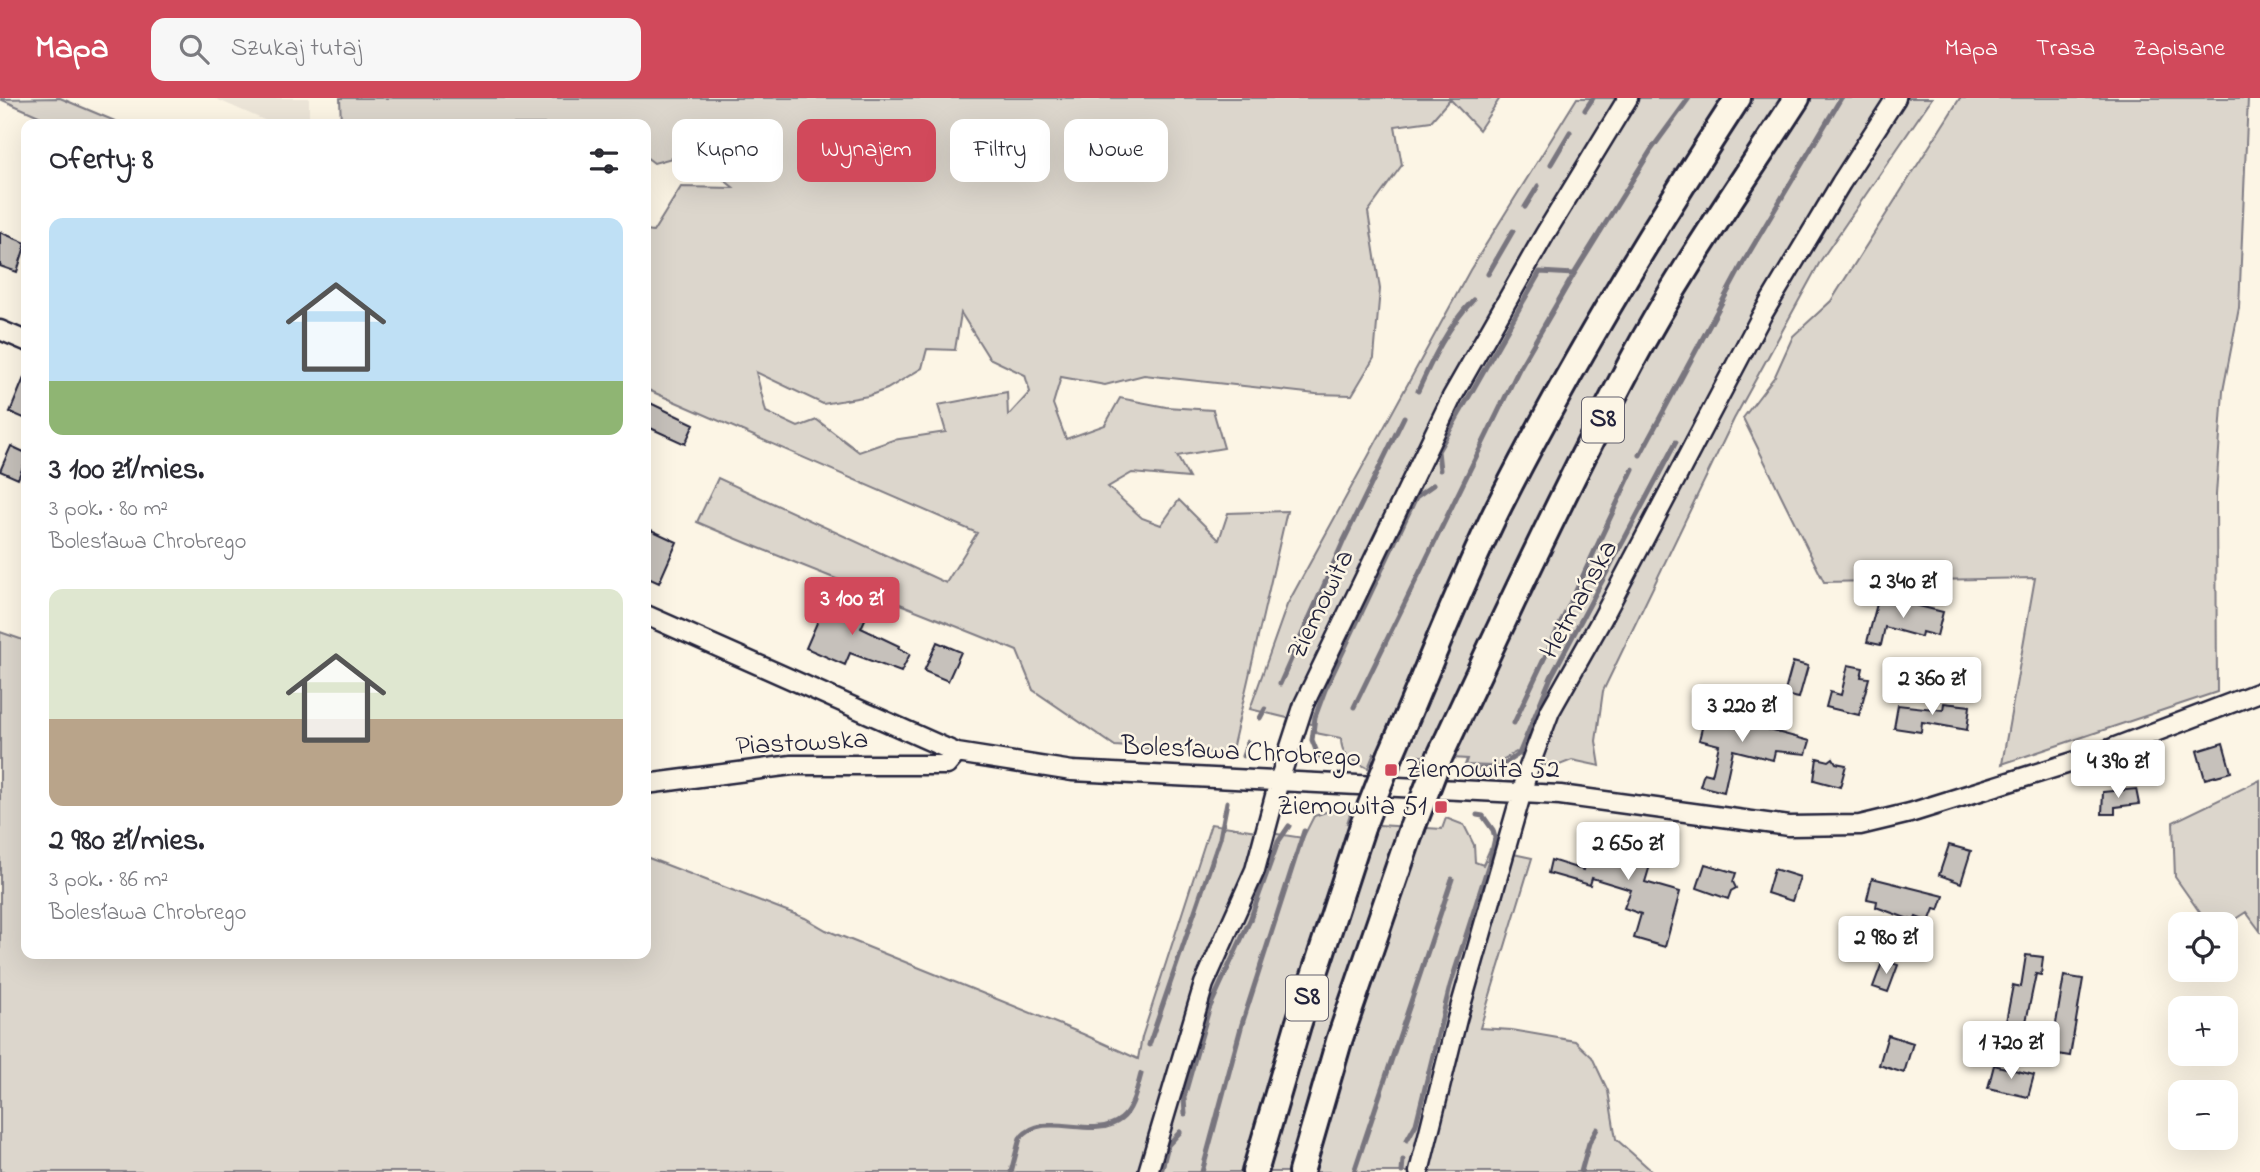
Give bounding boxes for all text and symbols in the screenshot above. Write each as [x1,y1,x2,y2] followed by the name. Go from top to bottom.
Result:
[151,18,641,81] search box
[35,25,109,73] text: Mapa
[175,30,213,68] icon: search
[231,30,362,68] text: Szukaj tutaj
[1944,32,1998,67] text: Mapa
[2036,32,2095,67] text: Trasa
[2133,32,2225,67] text: Zapisane
[672,119,783,182] chip: Kupno
[797,119,936,182] chip: Wynajem
[950,119,1050,182] chip: Filtry
[1064,119,1168,182] chip: Nowe
[49,139,153,183] text: Oferty: 8
[585,142,623,180] icon: filters
[273,264,399,390] icon: home
[1582,398,1624,442] road number: S8
[49,449,204,493] text: 3 100 zł/mies.
[49,493,168,526] text: 3 pok. · 80 m²
[49,526,246,559] text: Bolesława Chrobrego
[1530,533,1630,667] street label: Hetmańska
[1278,543,1366,667] street label: Ziemowita
[1831,560,1975,620] pin: 2 340 zł
[1870,566,1936,599] text: 2 340 zł
[780,578,924,637] pin: 3 100 zł
[820,583,884,616] text: 3 100 zł
[273,635,399,761] icon: home
[1860,658,2004,717] pin: 2 360 zł
[1898,663,1966,696] text: 2 360 zł
[1670,684,1814,744] pin: 3 220 zł
[1708,690,1776,723] text: 3 220 zł
[735,720,869,768] street label: Piastowska
[1119,726,1362,780] street label: Bolesława Chrobrego
[2046,740,2190,800] pin: 4 390 zł
[2087,746,2149,779] text: 4 390 zł
[1405,750,1560,791] place label: Ziemowita 52
[1383,762,1399,778] marker: Ziemowita 52
[1277,787,1427,828] place label: Ziemowita 51
[1433,799,1449,815] marker: Ziemowita 51
[49,820,204,864] text: 2 980 zł/mies.
[1556,822,1700,882] pin: 2 650 zł
[1592,828,1664,861] text: 2 650 zł
[49,864,168,897] text: 3 pok. · 86 m²
[49,897,246,930] text: Bolesława Chrobrego
[2168,912,2238,1150] map controls
[2168,912,2238,982] button: locate
[1814,916,1958,976] pin: 2 980 zł
[1854,922,1918,955] text: 2 980 zł
[1286,976,1328,1021] road number: S8
[2168,996,2238,1066] button: +
[1939,1021,2083,1081] pin: 1 720 zł
[1979,1027,2043,1060] text: 1 720 zł
[2168,1080,2238,1150] button: −

